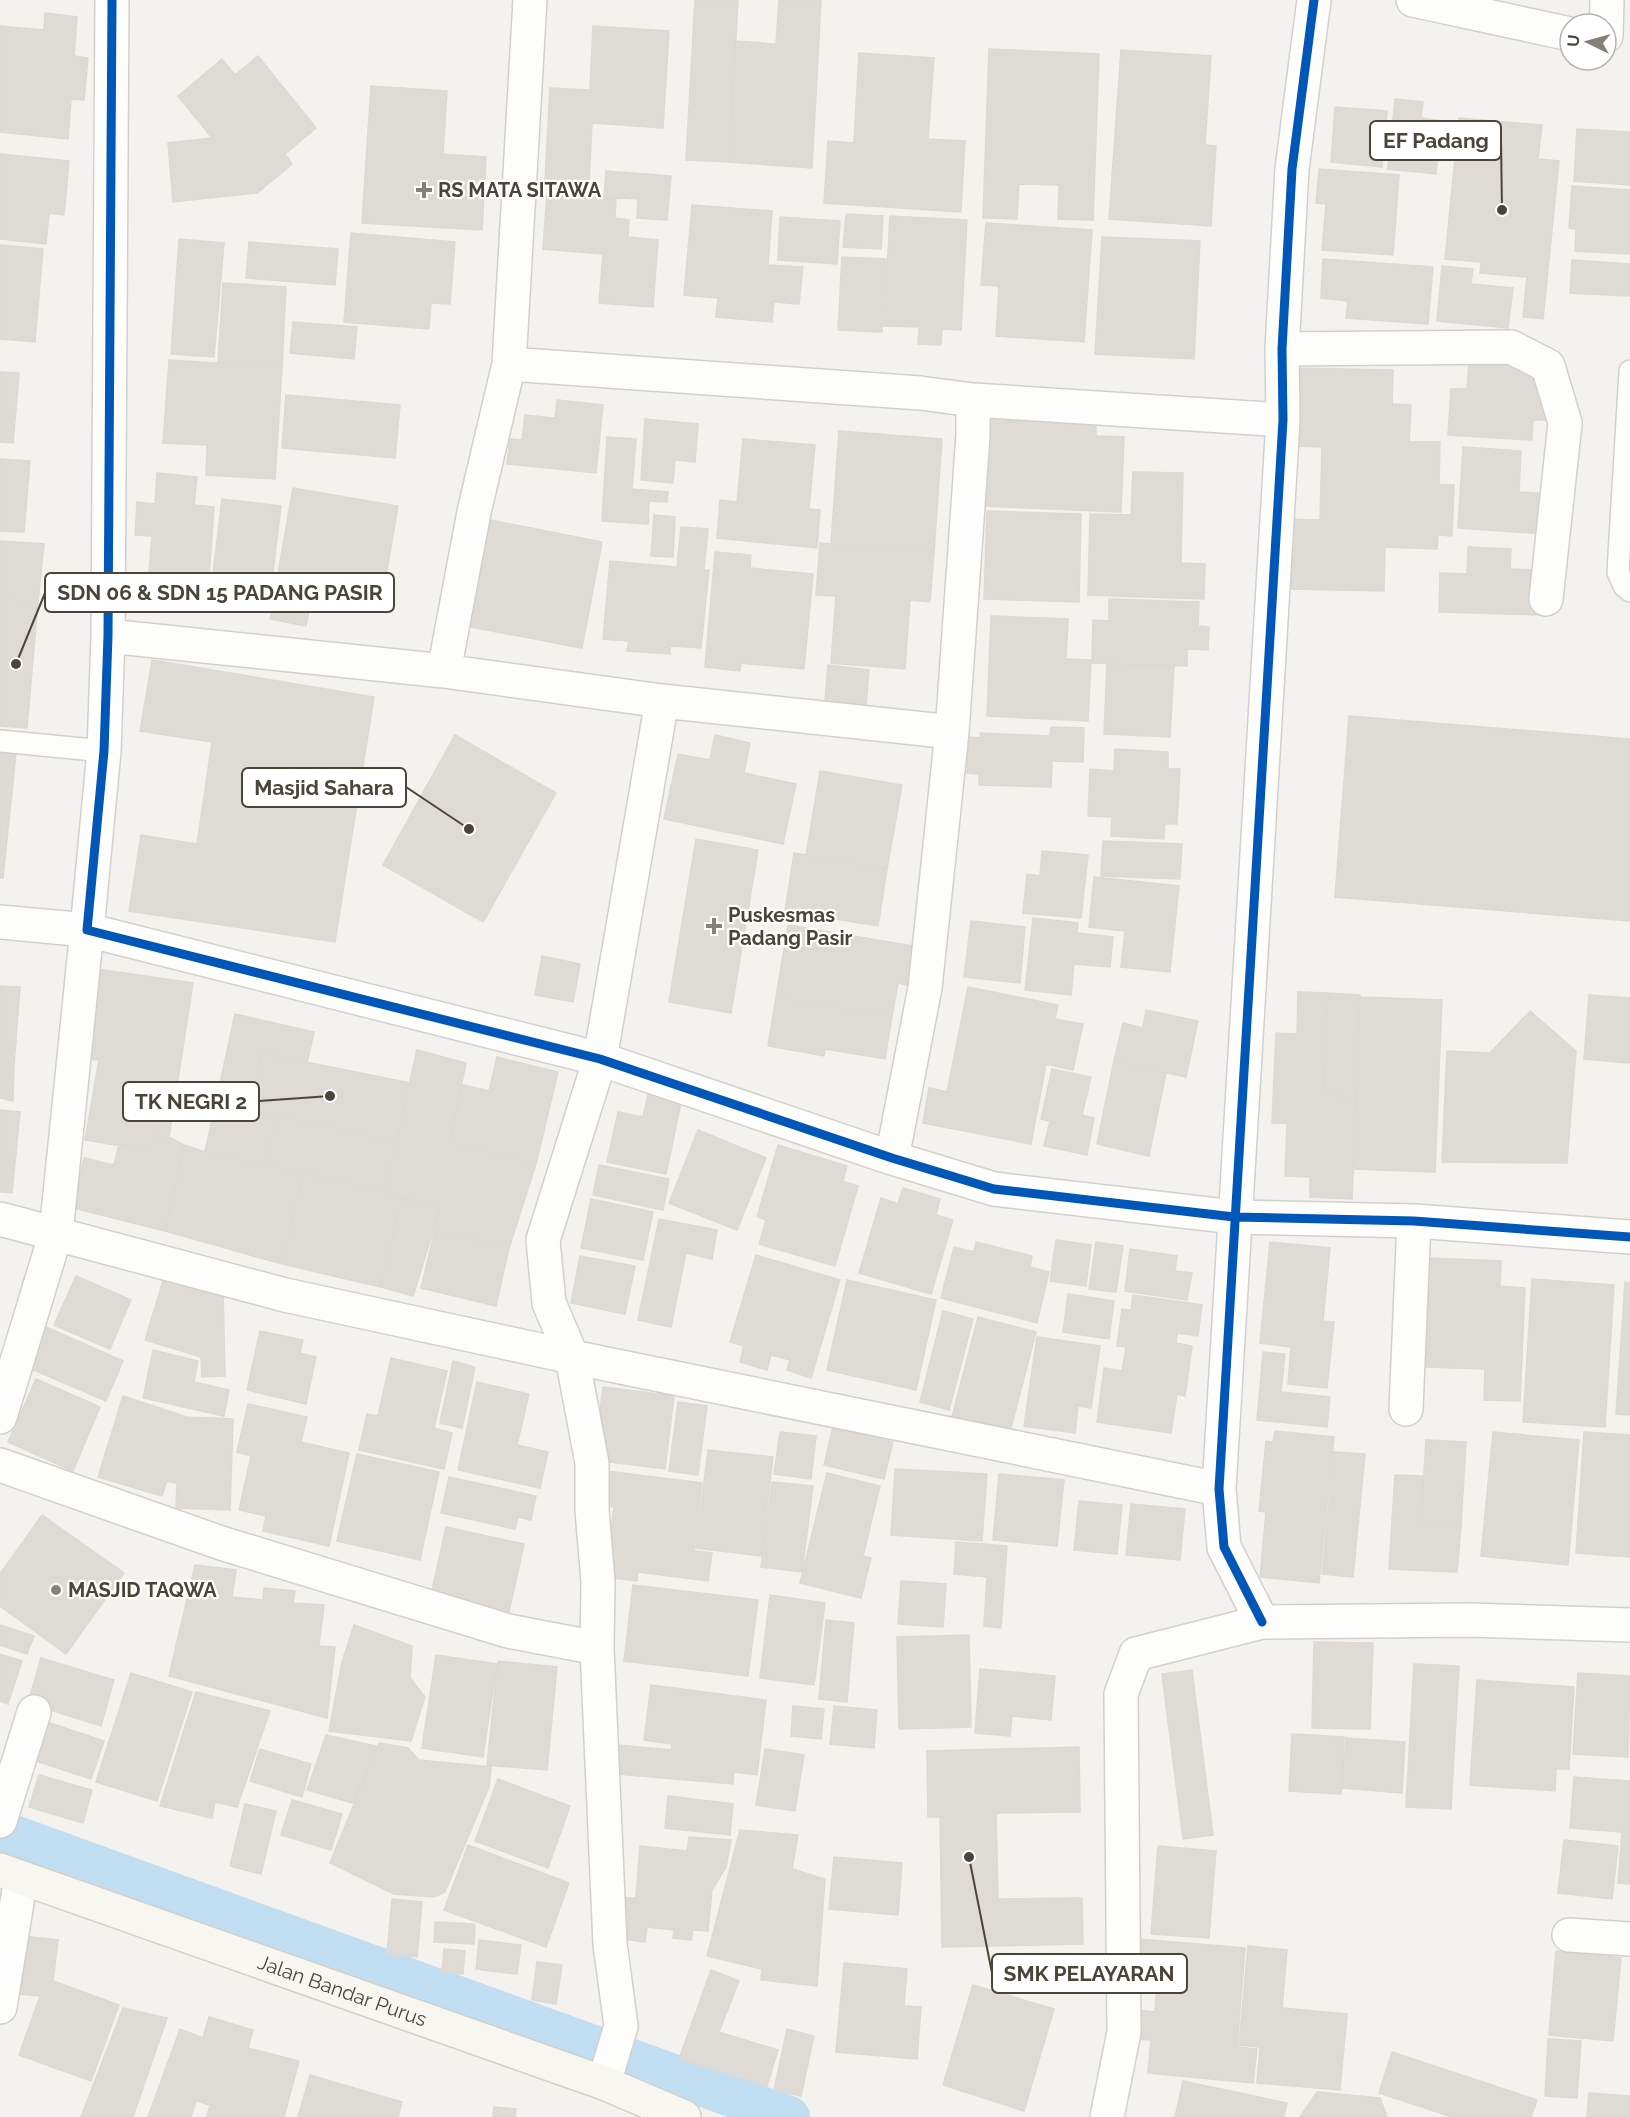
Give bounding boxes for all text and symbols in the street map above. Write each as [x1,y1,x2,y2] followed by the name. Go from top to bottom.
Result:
[1558,12,1618,72] north arrow
[1564,34,1584,48] text: U
[1370,121,1501,160] callout: EF Padang
[1383,128,1489,153] text: EF Padang
[438,178,602,202] place label: RS MATA SITAWA
[415,181,433,199] marker: RS MATA SITAWA
[45,573,394,612] callout: SDN 06 & SDN 15 PADANG PASIR
[57,580,383,605] text: SDN 06 & SDN 15 PADANG PASIR
[242,768,406,807] callout: Masjid Sahara
[254,775,394,800] text: Masjid Sahara
[728,903,853,950] place label: Puskesmas Padang Pasir
[705,917,723,935] marker: Puskesmas Padang Pasir
[123,1082,259,1121] callout: TK NEGRI 2
[135,1089,247,1114] text: TK NEGRI 2
[68,1578,217,1602] place label: MASJID TAQWA
[49,1583,63,1597] marker: MASJID TAQWA
[255,1950,430,2032] street label: Jalan Bandar Purus
[992,1954,1187,1993] callout: SMK PELAYARAN
[1004,1961,1174,1986] text: SMK PELAYARAN

